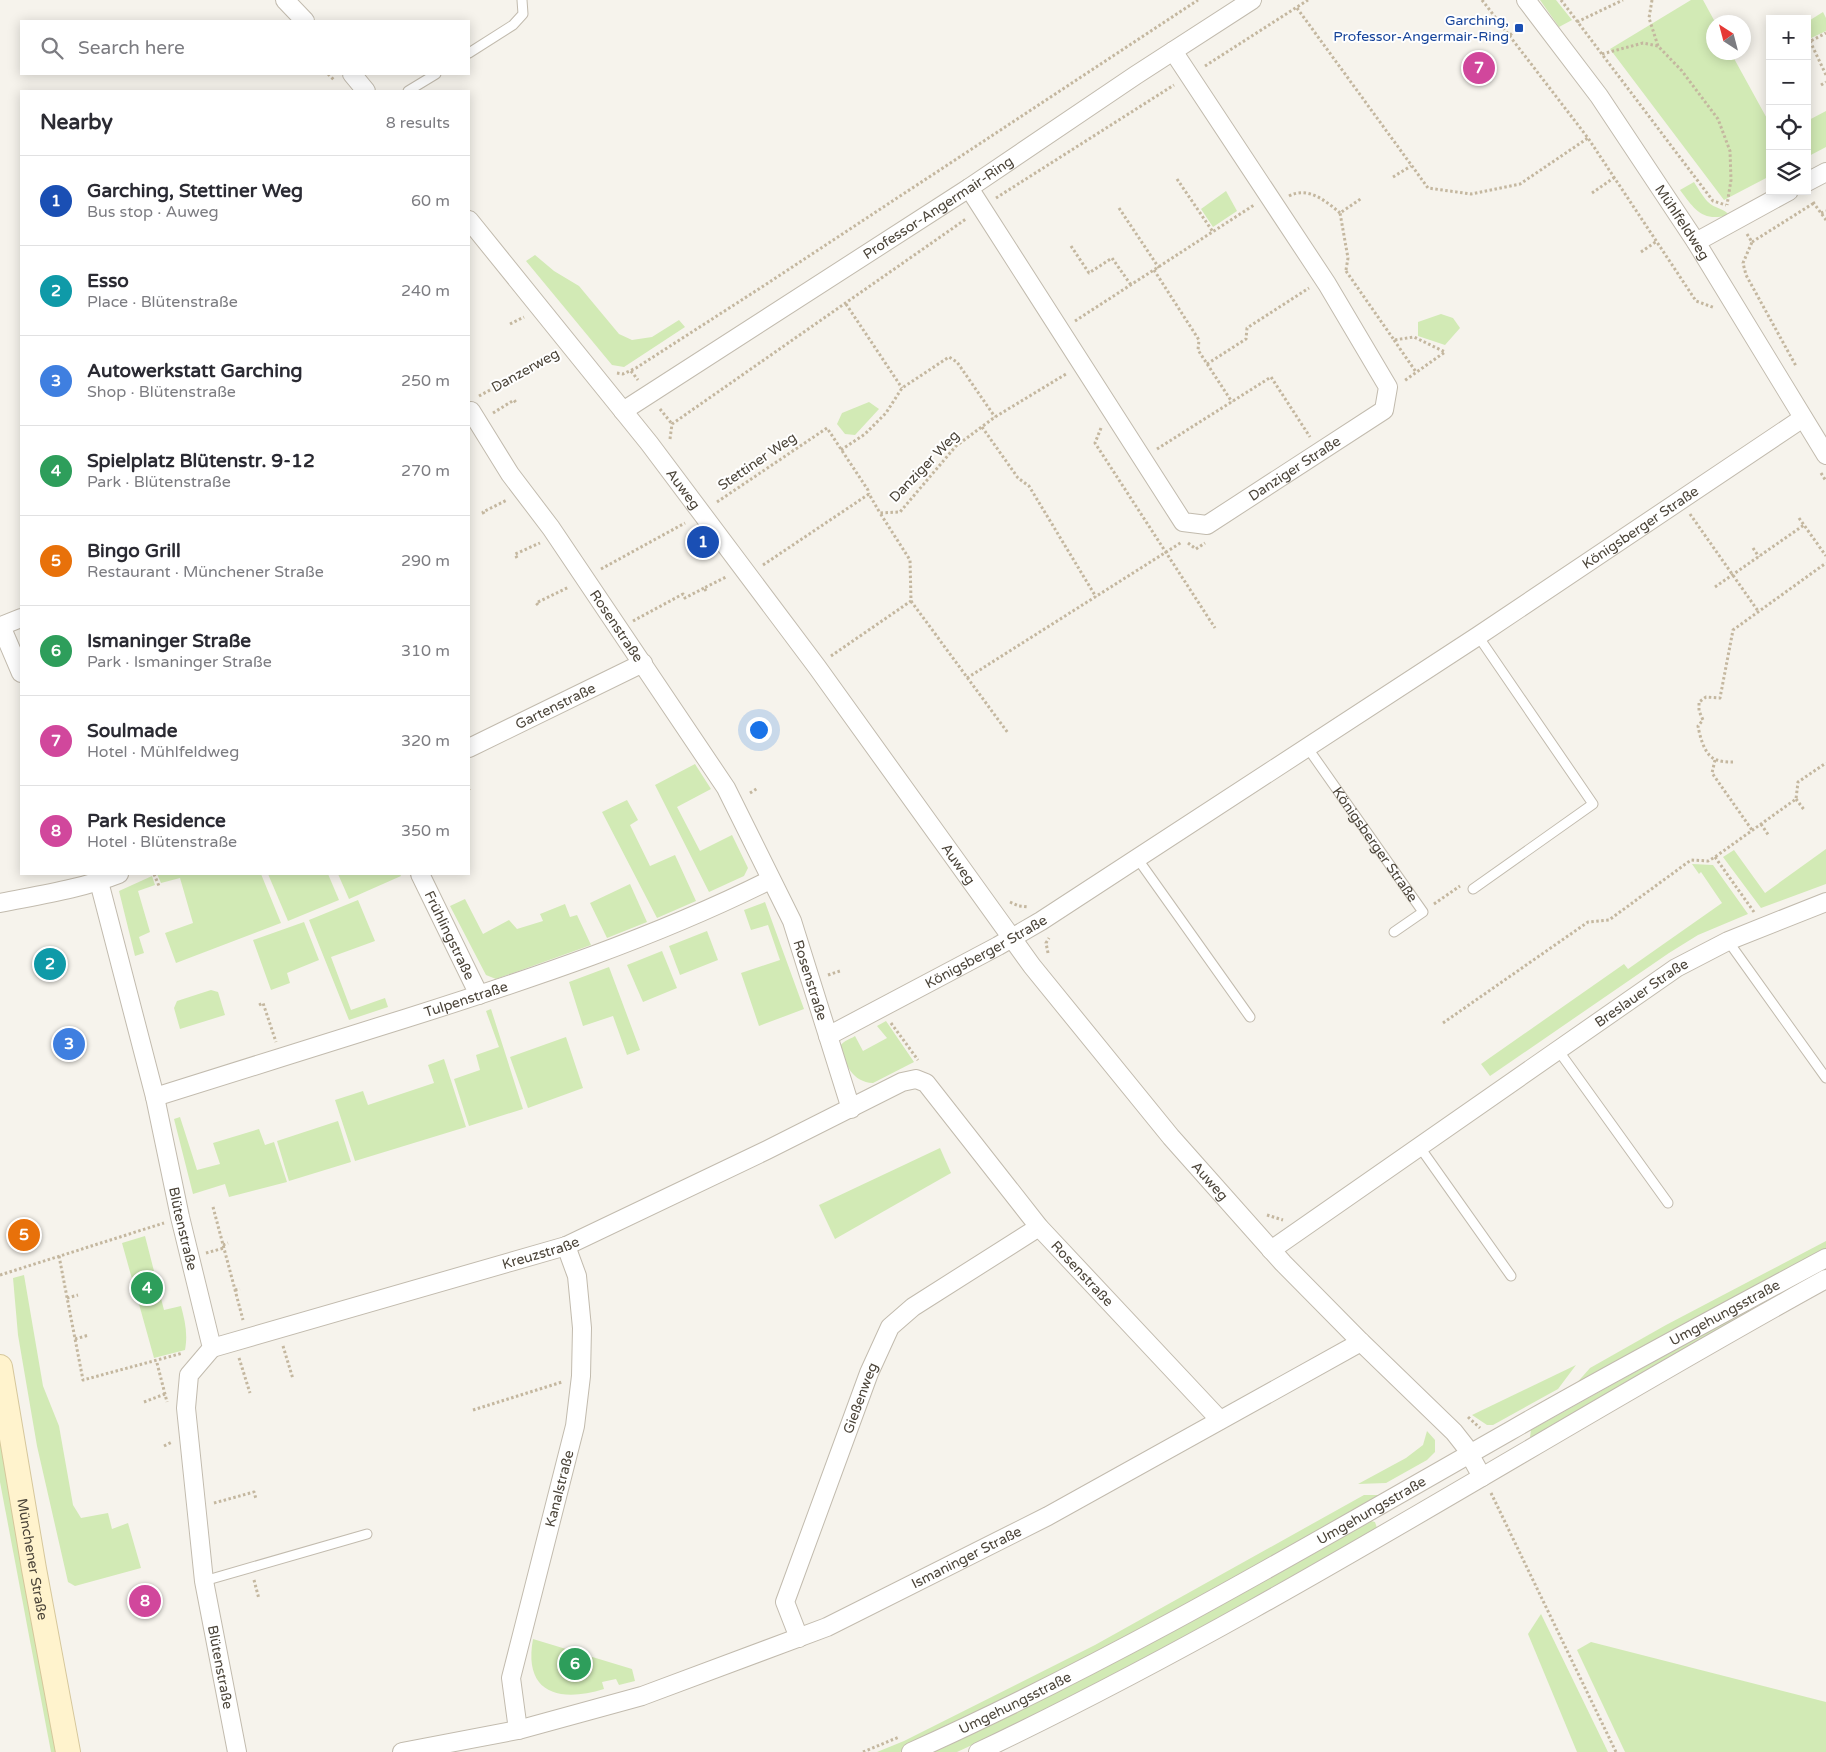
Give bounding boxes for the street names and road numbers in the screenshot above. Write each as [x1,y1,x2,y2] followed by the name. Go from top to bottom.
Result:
[860,153,1017,263] street label: Professor-Angermair-Ring
[1651,181,1713,263] street label: Mühlfeldweg
[488,345,562,396] street label: Danzerweg
[886,427,963,506] street label: Danziger Weg
[715,429,800,494] street label: Stettiner Weg
[1245,433,1344,505] street label: Danziger Straße
[662,466,704,513] street label: Auweg
[1579,483,1702,573] street label: Königsberger Straße
[586,587,647,665] street label: Rosenstraße
[513,679,598,733] street label: Gartenstraße
[1329,784,1421,905] street label: Königsberger Straße
[938,840,979,888] street label: Auweg
[421,888,478,983] street label: Frühlingstraße
[922,911,1050,992] street label: Königsberger Straße
[789,938,831,1023] street label: Rosenstraße
[1592,955,1691,1031] street label: Breslauer Straße
[422,978,510,1021] street label: Tulpenstraße
[1188,1158,1231,1204] street label: Auweg
[165,1185,201,1272] street label: Blütenstraße
[500,1233,582,1273] street label: Kreuzstraße
[1047,1237,1117,1310] street label: Rosenstraße
[1667,1276,1783,1350] street label: Umgehungsstraße
[839,1360,882,1436] street label: Gießenweg
[542,1448,578,1529] street label: Kanalstraße
[1314,1473,1429,1549] street label: Umgehungsstraße
[13,1497,51,1622] street label: Münchener Straße
[909,1523,1025,1592] street label: Ismaninger Straße
[204,1624,237,1711] street label: Blütenstraße
[956,1668,1074,1738] street label: Umgehungsstraße

